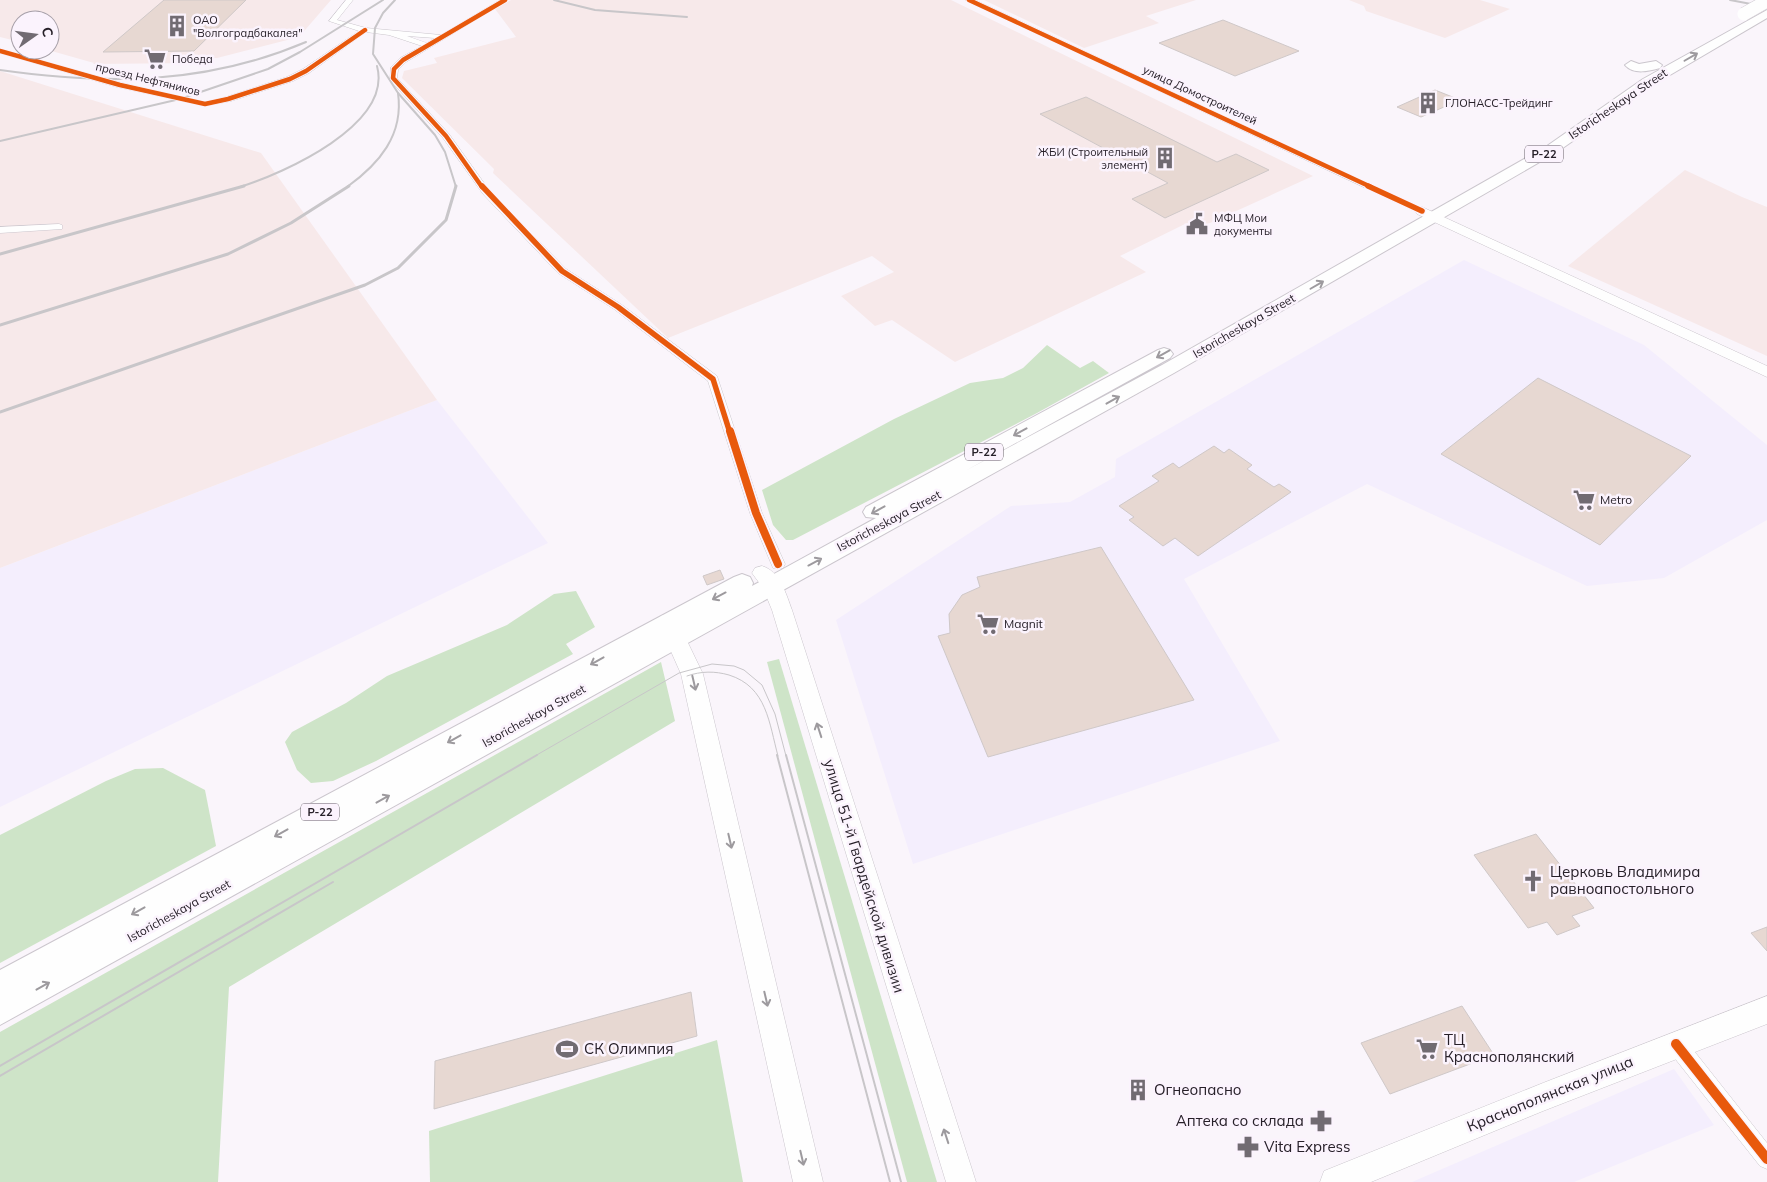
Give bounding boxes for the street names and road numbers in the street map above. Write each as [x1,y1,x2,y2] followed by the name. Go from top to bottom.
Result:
[94,59,202,99] street label: проезд Нефтяников
[1141,62,1259,128] street label: улица Домостроителей
[1566,65,1670,142] street label: Istoricheskaya Street
[1525,146,1563,162] road number: Р-22
[1190,290,1298,361] street label: Istoricheskaya Street
[965,444,1003,461] road number: Р-22
[834,487,943,554] street label: Istoricheskaya Street
[480,681,588,750] street label: Istoricheskaya Street
[820,757,909,995] street label: улица 51-й Гвардейской дивизии
[301,804,339,820] road number: Р-22
[125,876,233,945] street label: Istoricheskaya Street
[1464,1051,1636,1136] street label: Краснополянская улица

